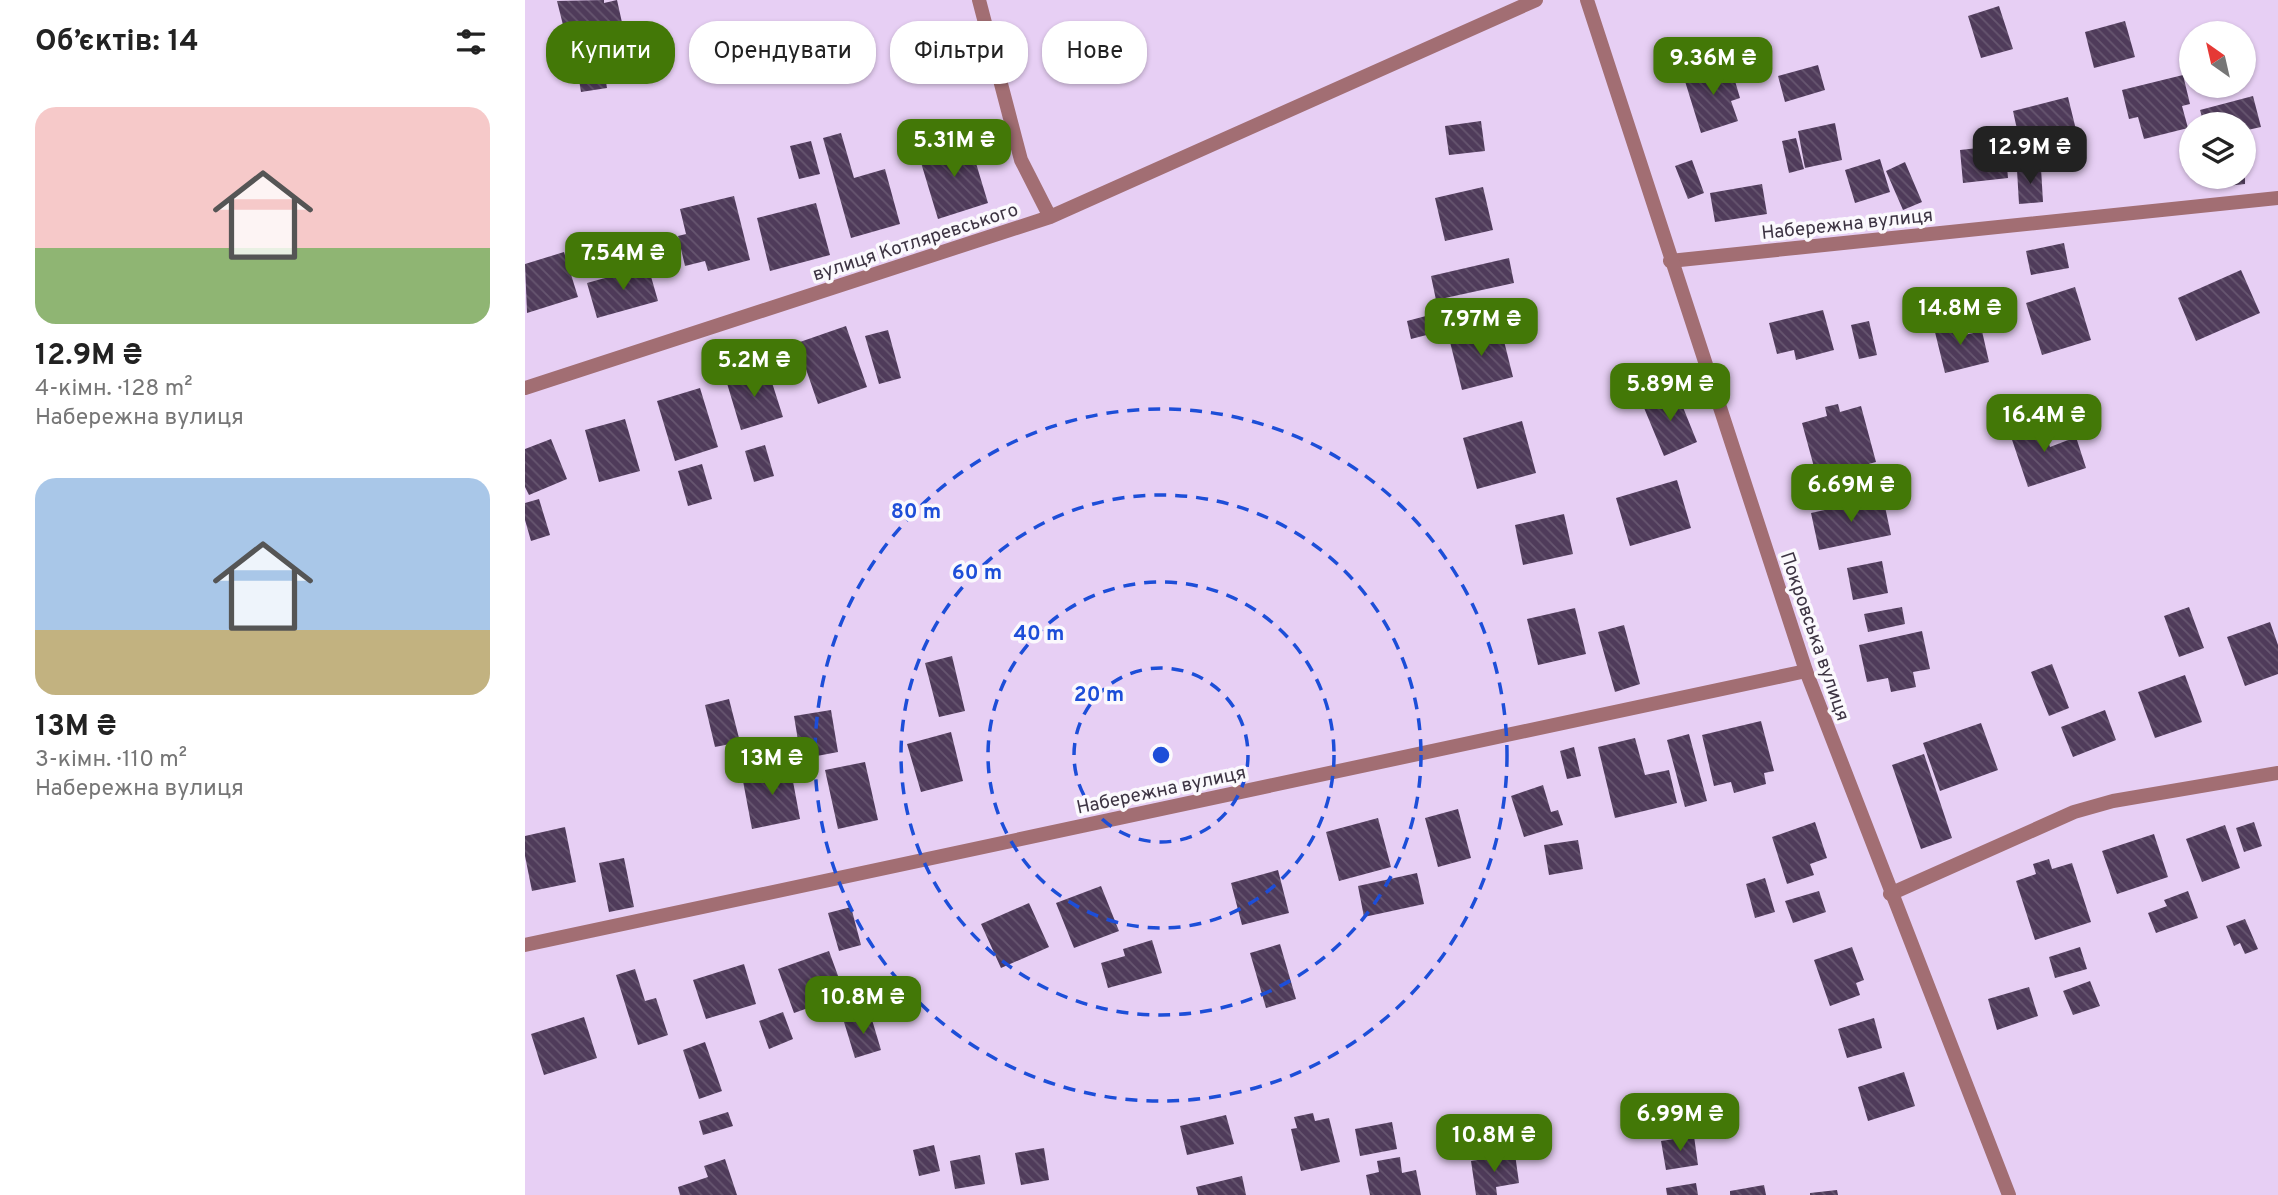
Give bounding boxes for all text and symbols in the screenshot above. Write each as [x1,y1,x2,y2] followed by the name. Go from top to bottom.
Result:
[546,21,675,84] chip: Купити
[689,21,876,84] chip: Орендувати
[890,21,1028,84] chip: Фільтри
[1042,21,1147,84] chip: Нове
[2179,21,2256,98] north arrow
[2179,21,2256,189] map controls
[452,23,490,61] icon: filters
[35,24,199,61] text: Об’єктів: 14
[1648,38,1778,97] pin: 9.36M ₴
[1669,45,1757,74] text: 9.36M ₴
[2179,112,2256,189] button: layers
[889,120,1019,179] pin: 5.31M ₴
[913,127,995,156] text: 5.31M ₴
[1965,127,2095,186] pin: 12.9M ₴
[1989,134,2071,163] text: 12.9M ₴
[200,152,326,278] icon: home
[810,198,1021,287] street label: вулиця Котляревського
[1760,204,1934,246] street label: Набережна вулиця
[558,232,688,292] pin: 7.54M ₴
[581,240,665,269] text: 7.54M ₴
[1895,288,2025,347] pin: 14.8M ₴
[1918,295,2002,324] text: 14.8M ₴
[1416,298,1546,358] pin: 7.97M ₴
[1441,306,1521,335] text: 7.97M ₴
[35,338,143,375] text: 12.9M ₴
[697,340,811,399] pin: 5.2M ₴
[717,347,791,376] text: 5.2M ₴
[1605,364,1735,423] pin: 5.89M ₴
[1626,371,1714,400] text: 5.89M ₴
[35,375,193,404] text: 4-кімн. · 128 m²
[1979,394,2109,454] pin: 16.4M ₴
[2002,402,2086,431] text: 16.4M ₴
[35,404,244,433] text: Набережна вулиця
[1786,464,1916,524] pin: 6.69M ₴
[1807,472,1895,501] text: 6.69M ₴
[891,499,941,526] text: 80 m
[200,523,326,649] icon: home
[1774,549,1854,724] street label: Покровська вулиця
[952,560,1002,587] text: 60 m
[1014,621,1064,648] text: 40 m
[1074,682,1124,709] text: 20 m
[35,709,116,746] text: 13M ₴
[723,738,821,797] pin: 13M ₴
[1149,743,1173,767] centre of rings
[741,745,803,774] text: 13M ₴
[35,746,187,775] text: 3-кімн. · 110 m²
[1075,761,1248,821] street label: Набережна вулиця
[35,775,244,804] text: Набережна вулиця
[798,976,928,1036] pin: 10.8M ₴
[821,984,905,1013] text: 10.8M ₴
[1615,1094,1745,1153] pin: 6.99M ₴
[1636,1101,1724,1130] text: 6.99M ₴
[1429,1114,1559,1174] pin: 10.8M ₴
[1452,1122,1536,1151] text: 10.8M ₴

